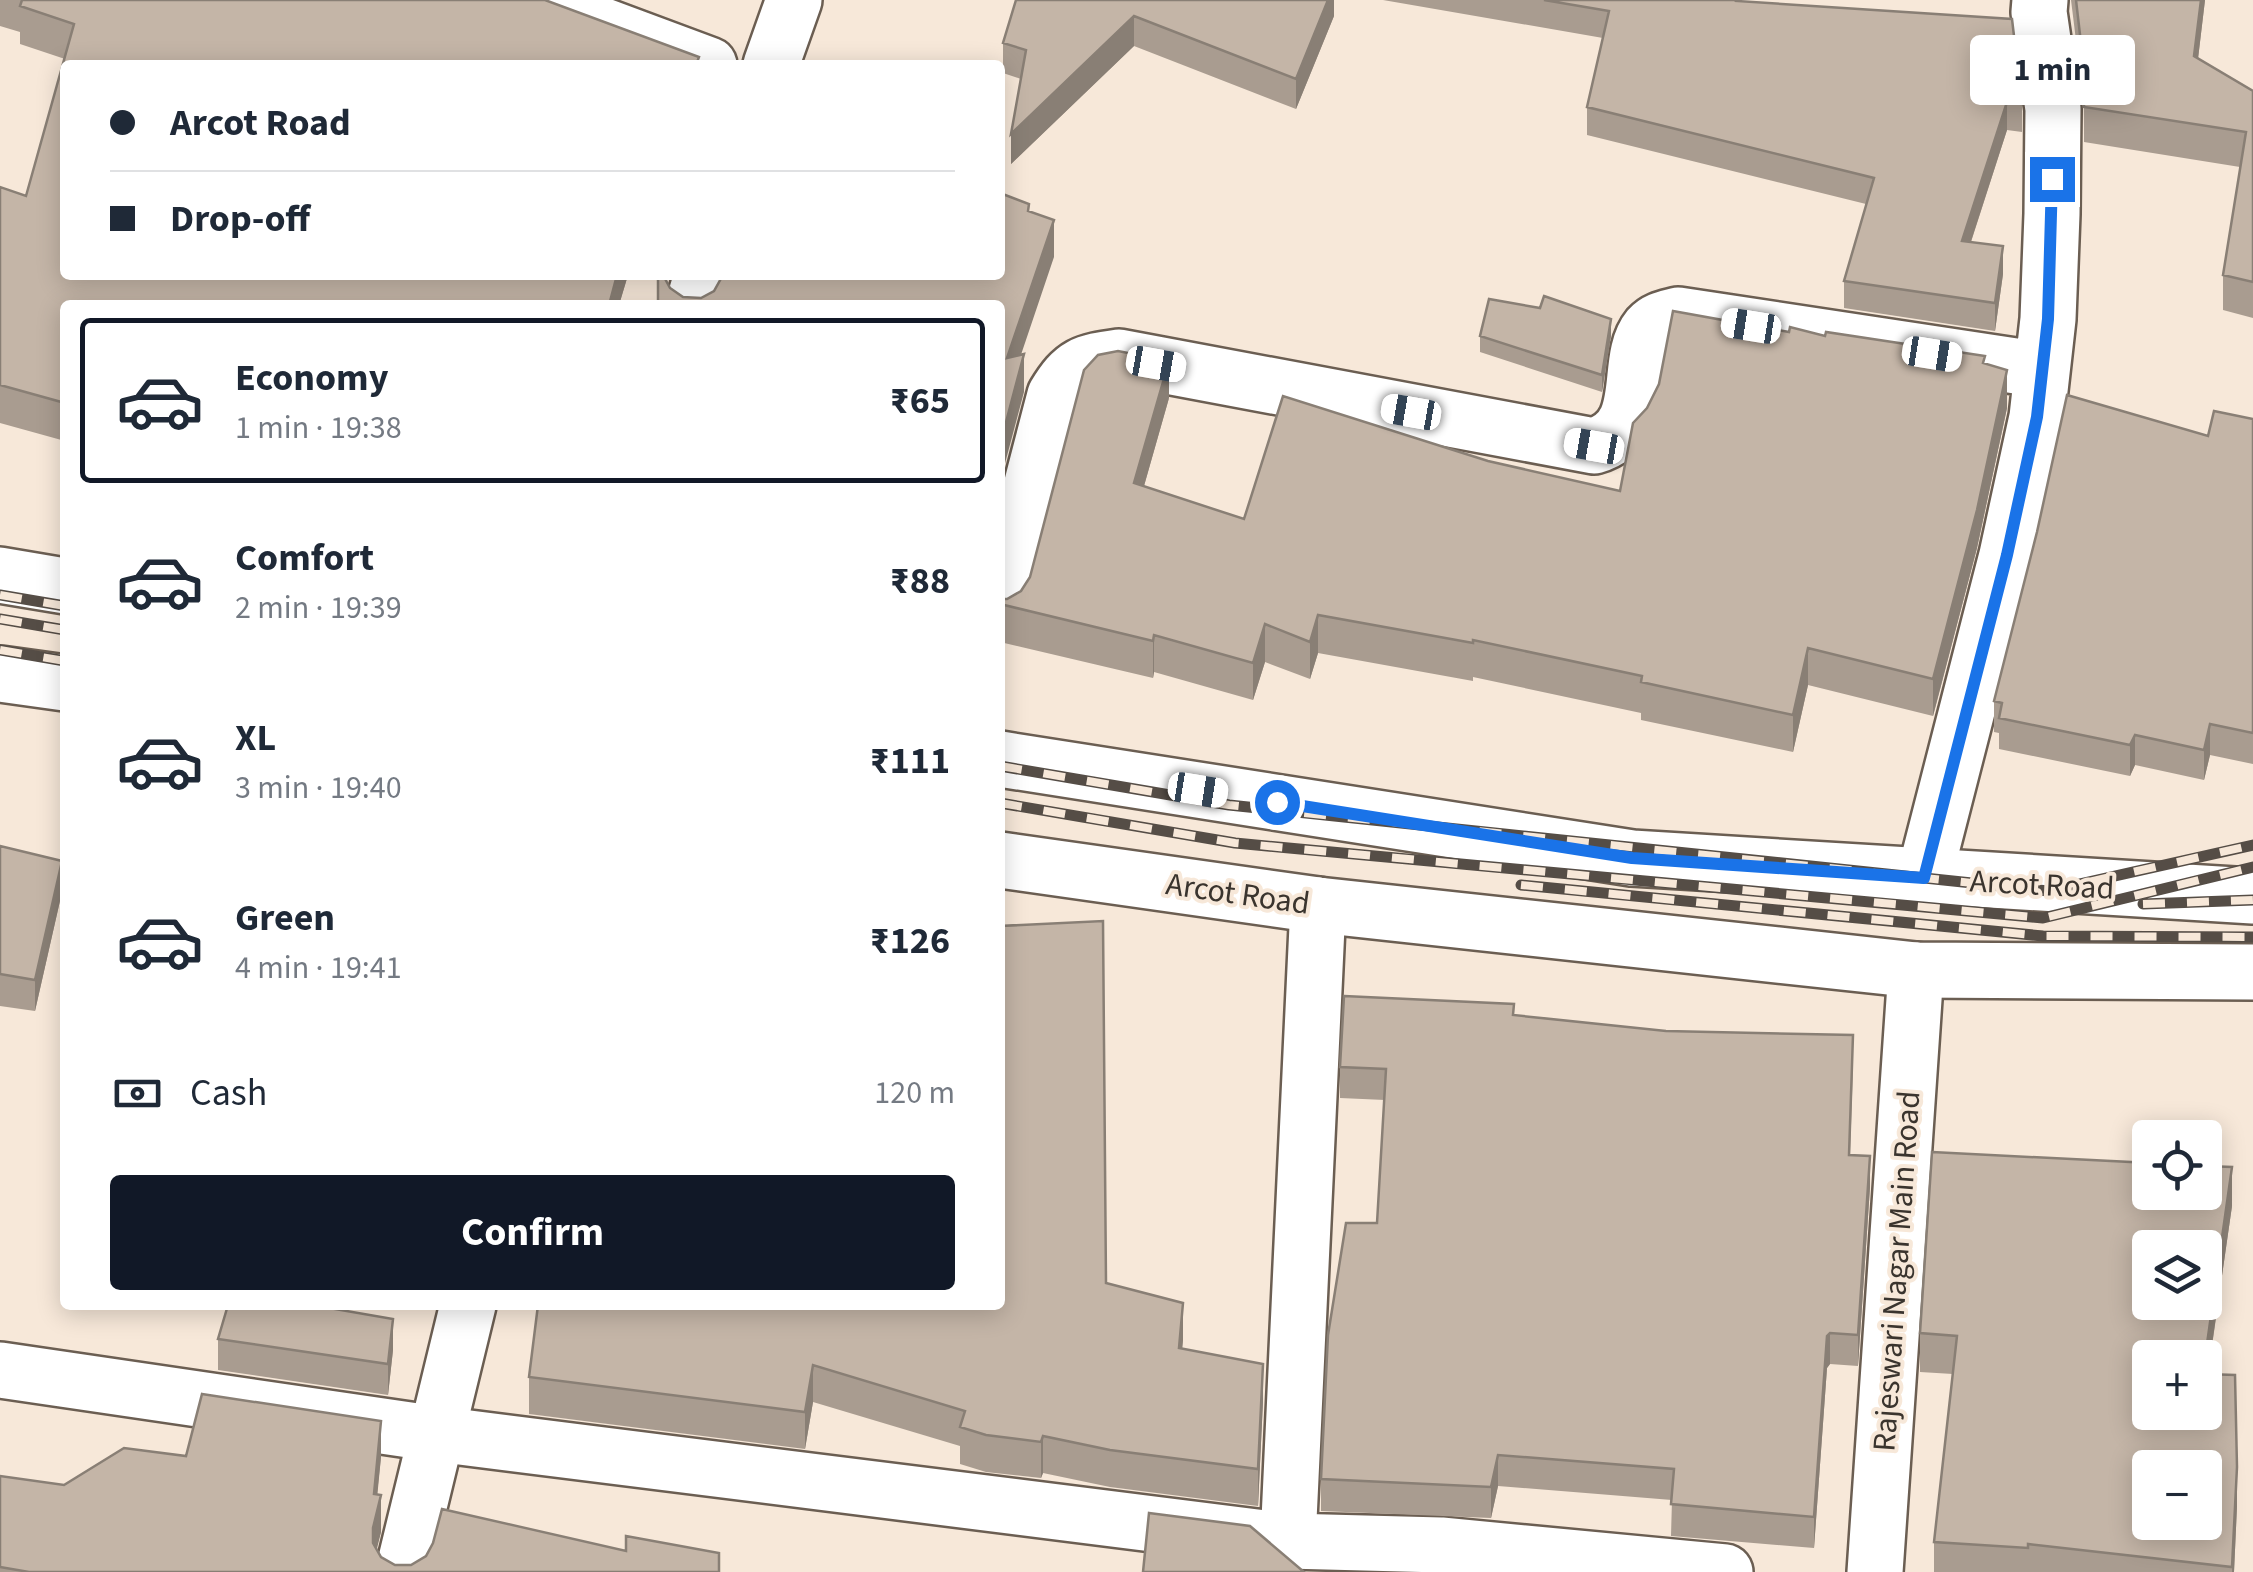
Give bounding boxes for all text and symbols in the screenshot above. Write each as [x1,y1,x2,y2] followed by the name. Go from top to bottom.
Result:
[1970,34,2134,104] callout: 1 min
[2014,47,2091,93] text: 1 min
[170,96,351,150] text: Arcot Road
[2030,157,2075,202] route end
[170,192,310,246] text: Drop-off
[1719,306,1783,346] car
[1900,334,1964,374] car
[1124,344,1188,384] car
[235,351,388,405] text: Economy
[115,356,205,446] icon: car
[890,374,950,428] text: ₹65
[1379,392,1443,432] car
[235,405,402,451] text: 1 min · 19:38
[1562,426,1626,466] car
[235,531,374,585] text: Comfort
[115,536,205,626] icon: car
[890,554,950,608] text: ₹88
[235,585,402,631] text: 2 min · 19:39
[235,711,276,765] text: XL
[115,716,205,806] icon: car
[870,734,950,788] text: ₹111
[235,765,402,811] text: 3 min · 19:40
[1166,770,1230,810] car
[1255,780,1300,825] route start
[1968,858,2115,912] street label: Arcot Road
[1163,861,1313,927] street label: Arcot Road
[235,891,335,945] text: Green
[115,896,205,986] icon: car
[870,914,950,968] text: ₹126
[235,945,402,991] text: 4 min · 19:41
[110,1066,165,1121] icon: cash
[190,1066,267,1120] text: Cash
[874,1070,955,1116] text: 120 m
[1861,1089,1933,1453] street label: Rajeswari Nagar Main Road
[2132,1120,2222,1540] map controls
[2132,1120,2222,1210] button: locate
[110,1175,955,1290] button: Confirm
[2132,1230,2222,1320] button: layers
[2132,1340,2222,1430] button: +
[2132,1450,2222,1540] button: −

